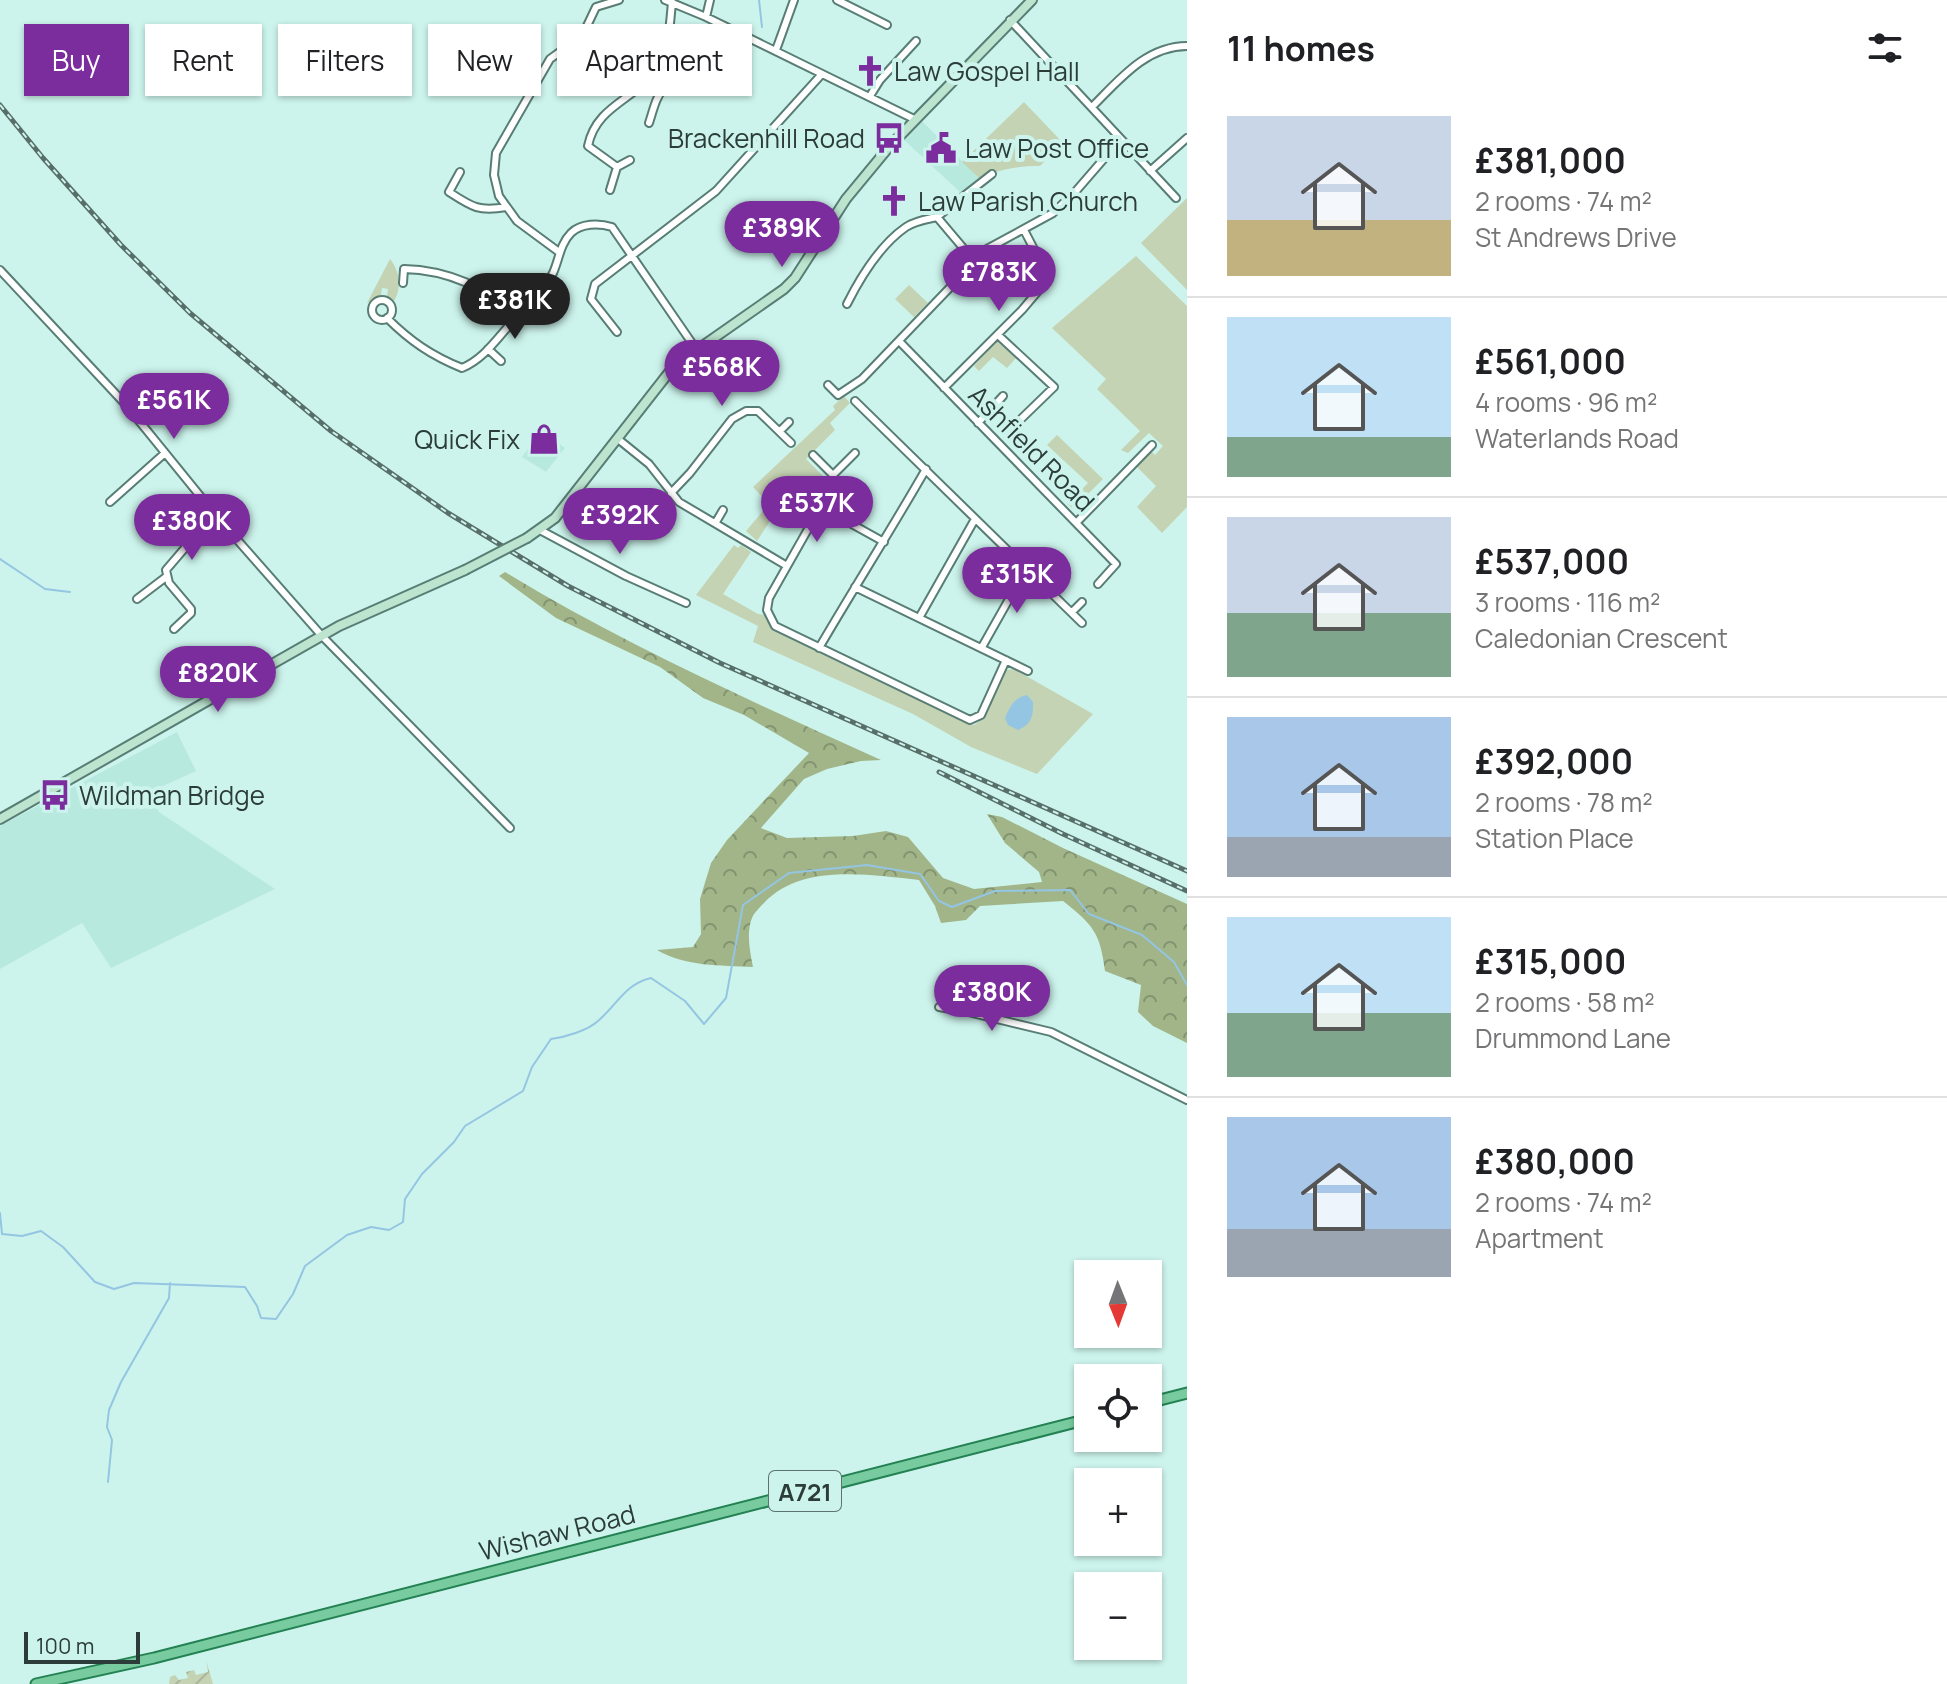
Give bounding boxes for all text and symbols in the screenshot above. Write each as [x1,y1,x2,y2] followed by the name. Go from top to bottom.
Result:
[24,24,129,96] chip: Buy
[145,24,262,96] chip: Rent
[278,24,412,96] chip: Filters
[428,24,541,96] chip: New
[557,24,752,96] chip: Apartment
[1227,25,1375,71] text: 11 homes
[1863,26,1907,70] icon: filters
[894,53,1080,89] place label: Law Gospel Hall
[853,54,887,88] church icon: Law Gospel Hall
[668,120,865,156] place label: Brackenhill Road
[872,121,906,155] bus stop icon: Brackenhill Road
[965,130,1149,166] place label: Law Post Office
[924,131,958,165] public building icon: Law Post Office
[1475,137,1626,183] text: £381,000
[1291,148,1387,244] icon: home
[918,183,1138,219] place label: Law Parish Church
[1475,183,1652,219] text: 2 rooms · 74 m²
[877,184,911,218] church icon: Law Parish Church
[726,201,838,269] pin: £389K
[743,209,821,245] text: £389K
[1475,219,1677,255] text: St Andrews Drive
[943,245,1055,313] pin: £783K
[961,253,1037,289] text: £783K
[459,273,571,341] pin: £381K
[478,281,552,317] text: £381K
[1475,338,1626,384] text: £561,000
[666,340,778,408] pin: £568K
[683,348,762,384] text: £568K
[1291,349,1387,445] icon: home
[118,373,230,441] pin: £561K
[961,377,1103,519] street label: Ashfield Road
[137,381,211,417] text: £561K
[1475,384,1657,420] text: 4 rooms · 96 m²
[1475,420,1679,456] text: Waterlands Road
[414,421,520,457] place label: Quick Fix
[527,422,561,456] shop icon: Quick Fix
[761,476,873,544] pin: £537K
[779,484,855,520] text: £537K
[564,488,676,556] pin: £392K
[136,494,248,562] pin: £380K
[581,496,659,532] text: £392K
[152,502,232,538] text: £380K
[1475,538,1629,584] text: £537,000
[961,547,1073,615] pin: £315K
[1291,549,1387,645] icon: home
[980,555,1054,591] text: £315K
[1475,584,1661,620] text: 3 rooms · 116 m²
[1475,620,1728,656] text: Caledonian Crescent
[162,646,274,714] pin: £820K
[178,654,258,690] text: £820K
[1475,738,1633,784] text: £392,000
[1291,749,1387,845] icon: home
[79,777,265,813] place label: Wildman Bridge
[38,778,72,812] bus stop icon: Wildman Bridge
[1475,784,1653,820] text: 2 rooms · 78 m²
[1475,820,1634,856] text: Station Place
[1475,938,1626,984] text: £315,000
[1291,949,1387,1045] icon: home
[936,965,1048,1033] pin: £380K
[952,973,1032,1009] text: £380K
[1475,984,1655,1020] text: 2 rooms · 58 m²
[1475,1020,1671,1056] text: Drummond Lane
[1475,1138,1635,1184] text: £380,000
[1291,1149,1387,1245] icon: home
[1475,1184,1652,1220] text: 2 rooms · 74 m²
[1475,1220,1604,1256] text: Apartment
[1074,1260,1162,1348] north arrow
[1074,1260,1162,1660] map controls
[1074,1364,1162,1452] button: locate
[1074,1468,1162,1556] button: +
[769,1471,841,1511] road number: A721
[475,1495,639,1569] street label: Wishaw Road
[1074,1572,1162,1660] button: −
[24,1628,140,1664] scale bar
[36,1631,94,1661] text: 100 m

